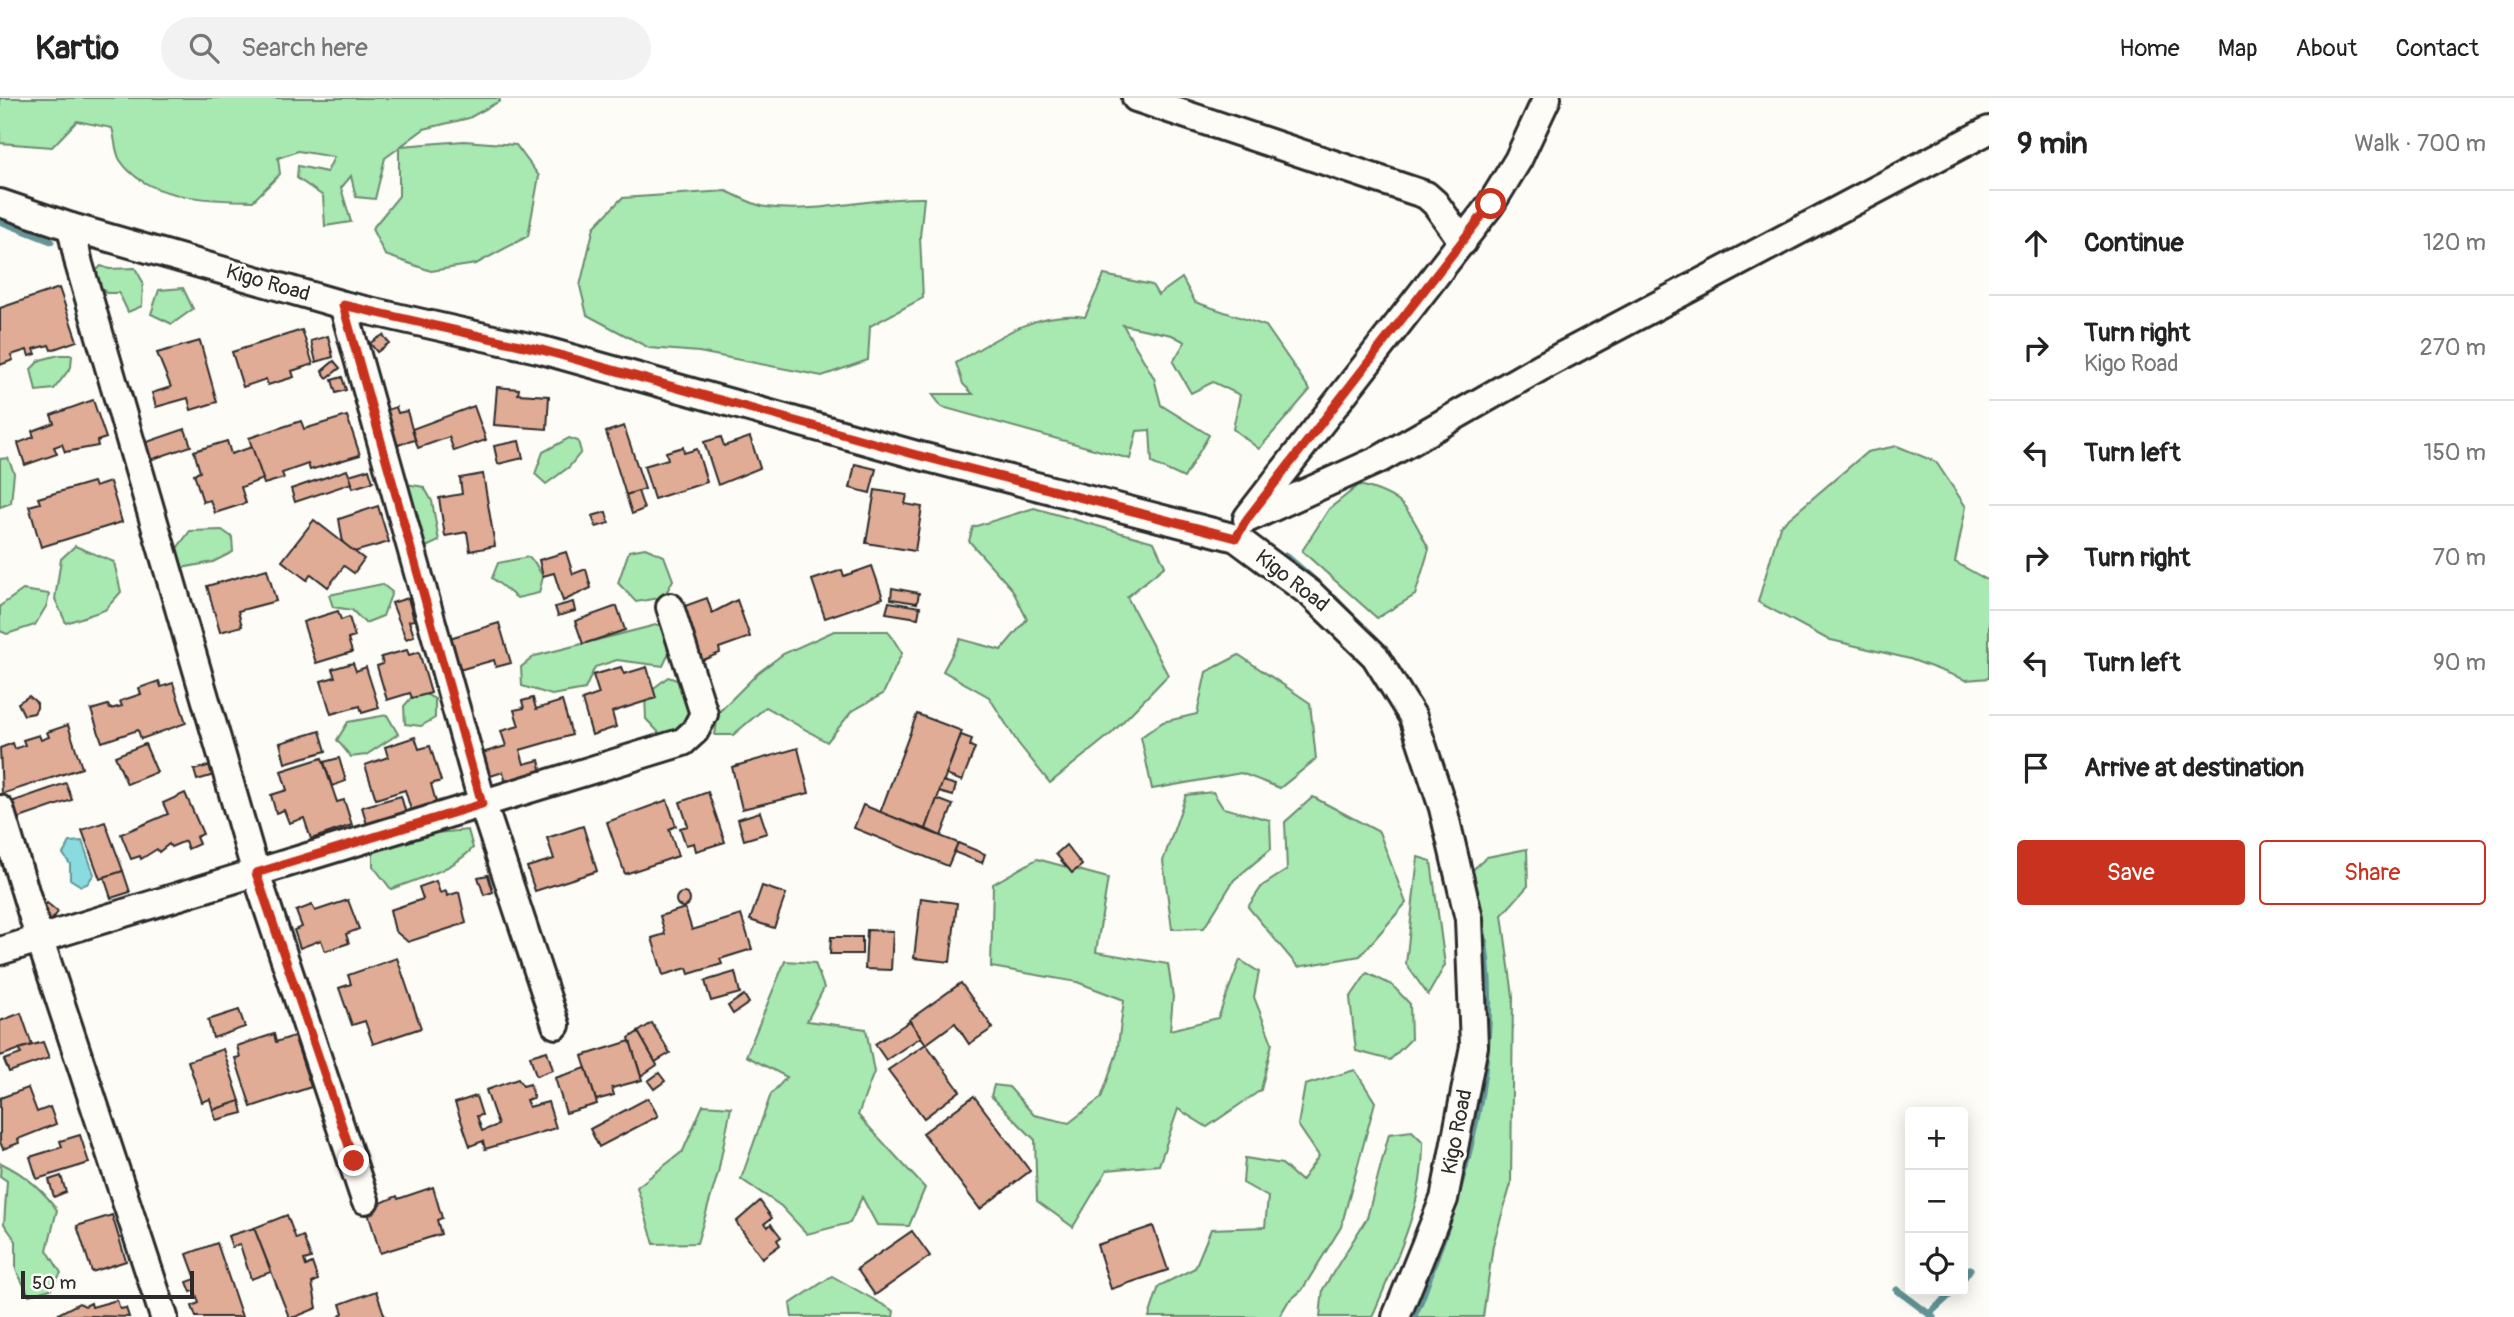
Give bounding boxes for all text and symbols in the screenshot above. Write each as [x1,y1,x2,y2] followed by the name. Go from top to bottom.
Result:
[161,17,651,80] search box
[35,28,119,69] text: Kartio
[185,29,223,67] icon: search
[241,32,368,64] text: Search here
[2119,34,2180,63] text: Home
[2218,34,2258,63] text: Map
[2296,34,2358,63] text: About
[2396,34,2479,63] text: Contact
[2017,125,2088,162] text: 9 min
[2354,129,2486,158] text: Walk · 700 m
[1475,188,1506,219] route start
[2017,224,2055,262] icon: ahead
[2084,227,2184,259] text: Continue
[2423,228,2486,257] text: 120 m
[223,258,313,308] street label: Kigo Road
[2084,317,2190,349] text: Turn right
[2017,329,2055,367] icon: right
[2420,333,2486,362] text: 270 m
[2084,349,2179,378] text: Kigo Road
[2017,434,2055,472] icon: left
[2084,437,2180,469] text: Turn left
[2423,438,2486,467] text: 150 m
[2017,539,2055,577] icon: right
[2084,542,2190,574] text: Turn right
[2433,543,2486,572] text: 70 m
[1250,544,1334,618] street label: Kigo Road
[2017,644,2055,682] icon: left
[2084,647,2180,679] text: Turn left
[2433,648,2486,677] text: 90 m
[2017,749,2055,787] icon: arrive
[2084,752,2304,784] text: Arrive at destination
[2017,840,2245,905] button: Save
[2259,840,2486,905] button: Share
[1436,1087,1478,1177] street label: Kigo Road
[1905,1107,1968,1296] map controls
[1905,1107,1968,1170] button: +
[338,1145,369,1176] route end
[1905,1170,1968,1233] button: −
[1905,1233,1968,1296] button: locate
[21,1268,194,1300] scale bar
[32,1271,76,1295] text: 50 m

